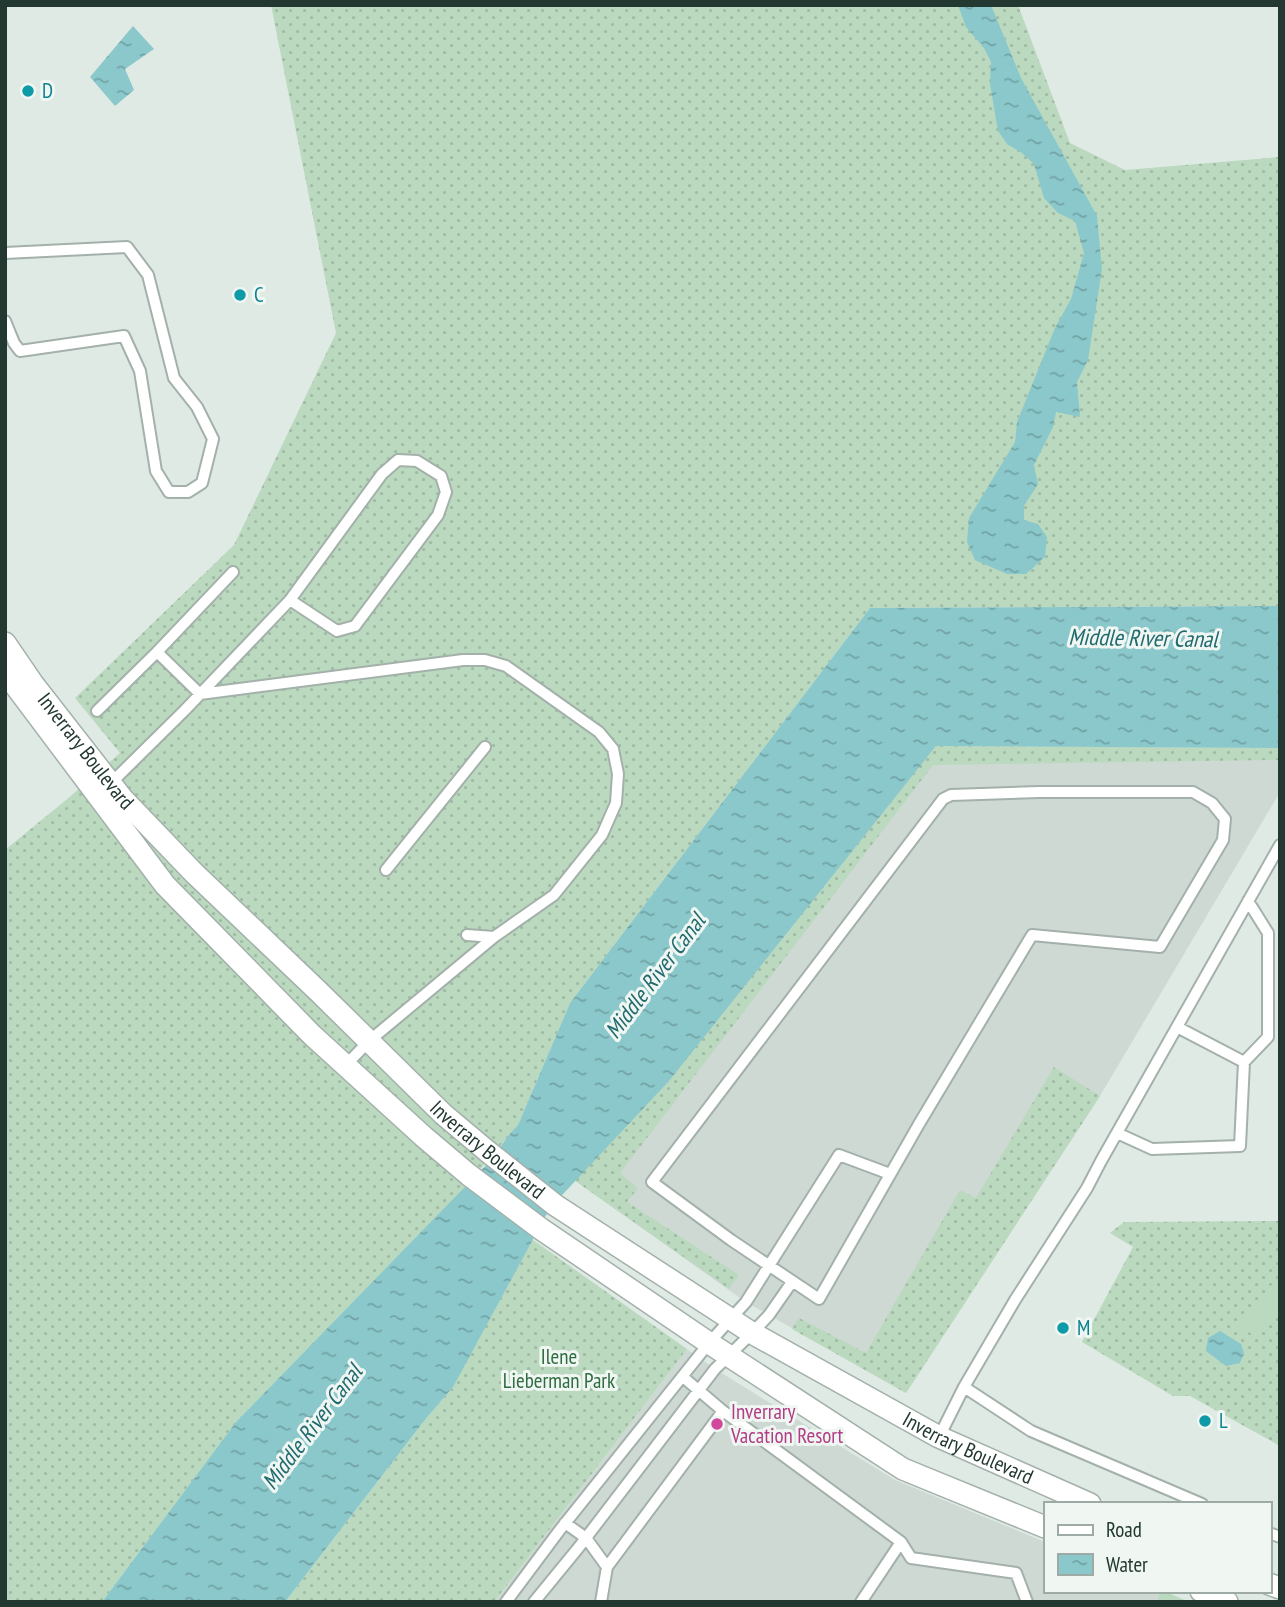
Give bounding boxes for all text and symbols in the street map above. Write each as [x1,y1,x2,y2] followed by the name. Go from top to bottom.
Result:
[42,77,53,104] place label: D
[20,83,36,99] marker: D
[254,281,264,308] place label: C
[232,287,248,303] marker: C
[1068,622,1220,653] water label: Middle River Canal
[32,687,140,815] street label: Inverrary Boulevard
[598,905,713,1044] water label: Middle River Canal
[424,1095,551,1205] street label: Inverrary Boulevard
[1077,1314,1090,1341] place label: M
[1055,1320,1071,1336] marker: M
[503,1343,615,1394] park label: Ilene Lieberman Park
[255,1356,370,1495] water label: Middle River Canal
[730,1398,844,1449] place label: Inverrary Vacation Resort
[898,1406,1038,1490] street label: Inverrary Boulevard
[1219,1407,1228,1434] place label: L
[1197,1413,1213,1429] marker: L
[709,1416,725,1432] marker: Inverrary Vacation Resort
[1044,1502,1271,1593] legend
[1106,1516,1142,1543] text: Road
[1106,1551,1148,1578] text: Water

